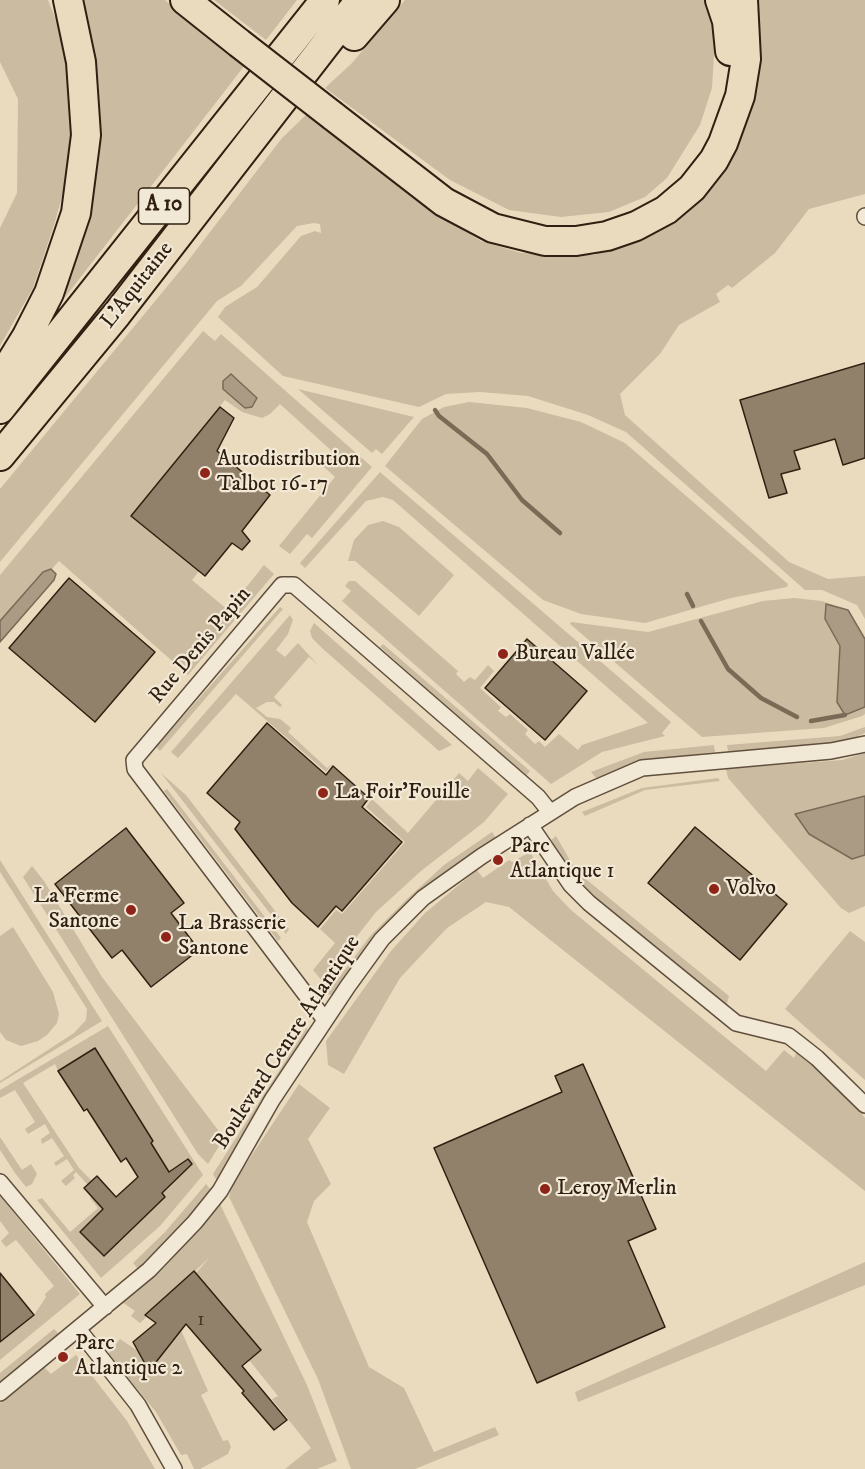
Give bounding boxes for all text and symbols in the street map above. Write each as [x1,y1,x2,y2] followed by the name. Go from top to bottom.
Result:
[138,188,190,224] road number: A 10
[96,237,180,335] street label: L'Aquitaine
[217,447,360,499] place label: Autodistribution Talbot 16-17
[198,466,212,480] marker: Autodistribution Talbot 16-17
[145,582,257,710] street label: Rue Denis Papin
[515,641,635,667] place label: Bureau Vallée
[496,647,510,661] marker: Bureau Vallée
[335,780,470,806] place label: La Foir'Fouille
[316,786,330,800] marker: La Foir'Fouille
[510,834,615,885] place label: Parc Atlantique 1
[491,853,505,867] marker: Parc Atlantique 1
[726,876,776,902] place label: Volvo
[707,882,721,896] marker: Volvo
[33,884,119,936] place label: La Ferme Santone
[124,903,138,917] marker: La Ferme Santone
[178,911,286,962] place label: La Brasserie Santone
[159,930,173,944] marker: La Brasserie Santone
[209,931,367,1155] street label: Boulevard Centre Atlantique
[557,1176,677,1202] place label: Leroy Merlin
[538,1182,552,1196] marker: Leroy Merlin
[197,1309,205,1333] house number: 1
[75,1331,182,1382] place label: Parc Atlantique 2
[56,1350,70,1364] marker: Parc Atlantique 2

